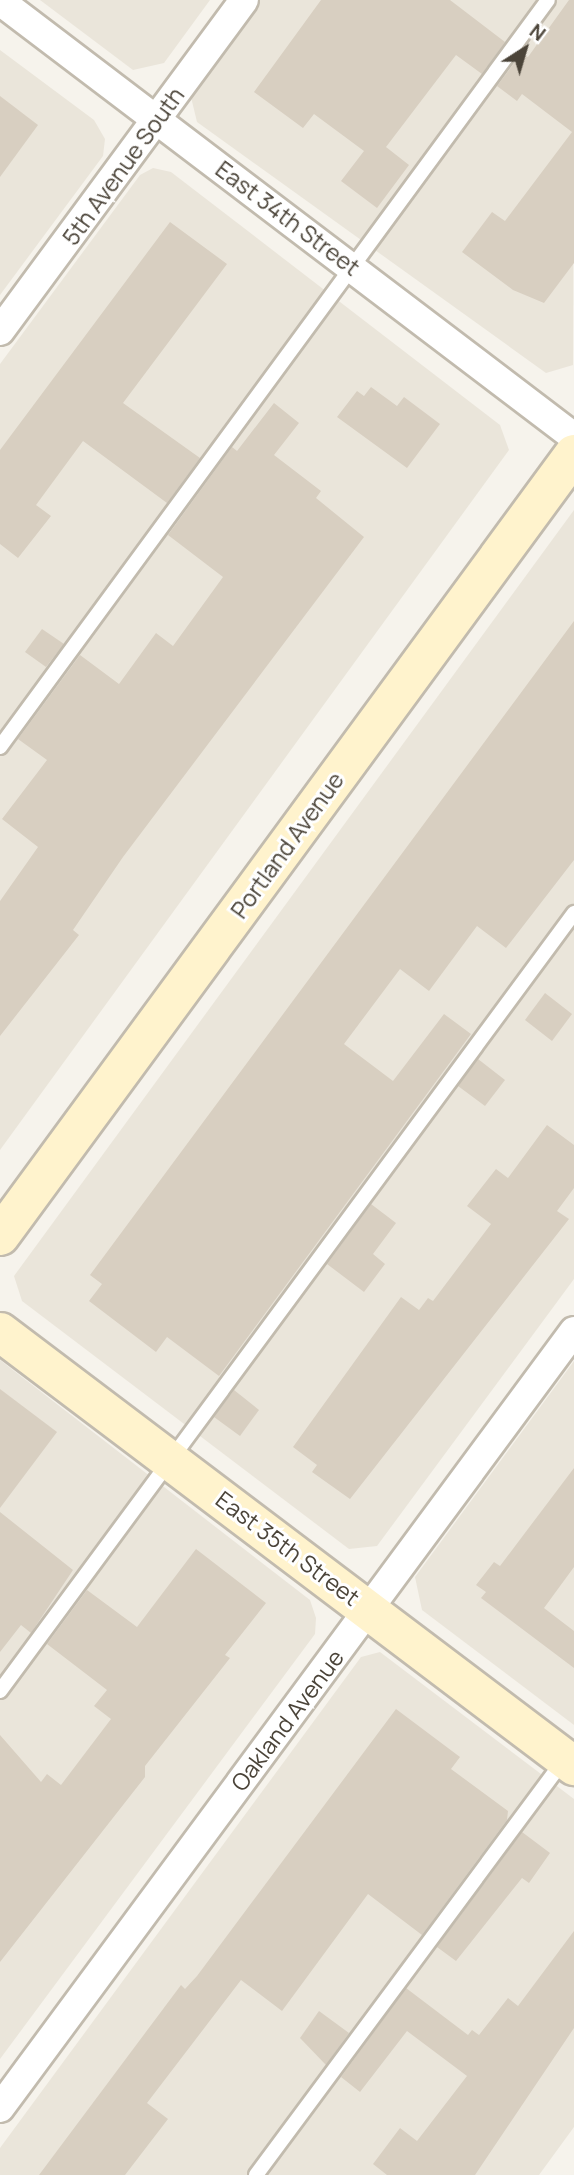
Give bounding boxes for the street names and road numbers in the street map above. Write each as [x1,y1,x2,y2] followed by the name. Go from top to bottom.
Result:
[56,82,190,250] street label: 5th Avenue South
[211,155,365,281] street label: East 34th Street
[225,767,349,923] street label: Portland Avenue
[211,1485,365,1611] street label: East 35th Street
[225,1644,349,1796] street label: Oakland Avenue

